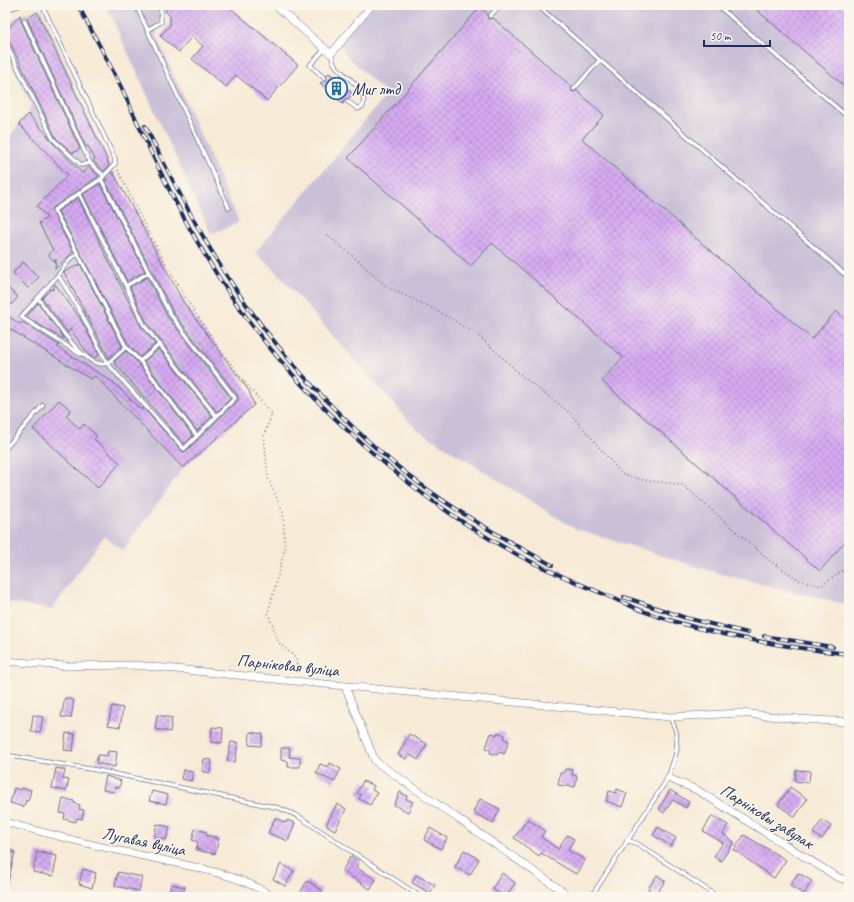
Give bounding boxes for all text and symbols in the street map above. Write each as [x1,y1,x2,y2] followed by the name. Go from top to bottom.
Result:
[704,22,770,48] scale bar
[710,28,732,44] text: 50 m
[323,76,349,102] building icon: Миг лтд
[352,79,402,100] place label: Миг лтд
[236,650,342,681] street label: Парніковая вуліца
[716,779,819,855] street label: Парніковы завулак
[100,822,189,861] street label: Лугавая вуліца

